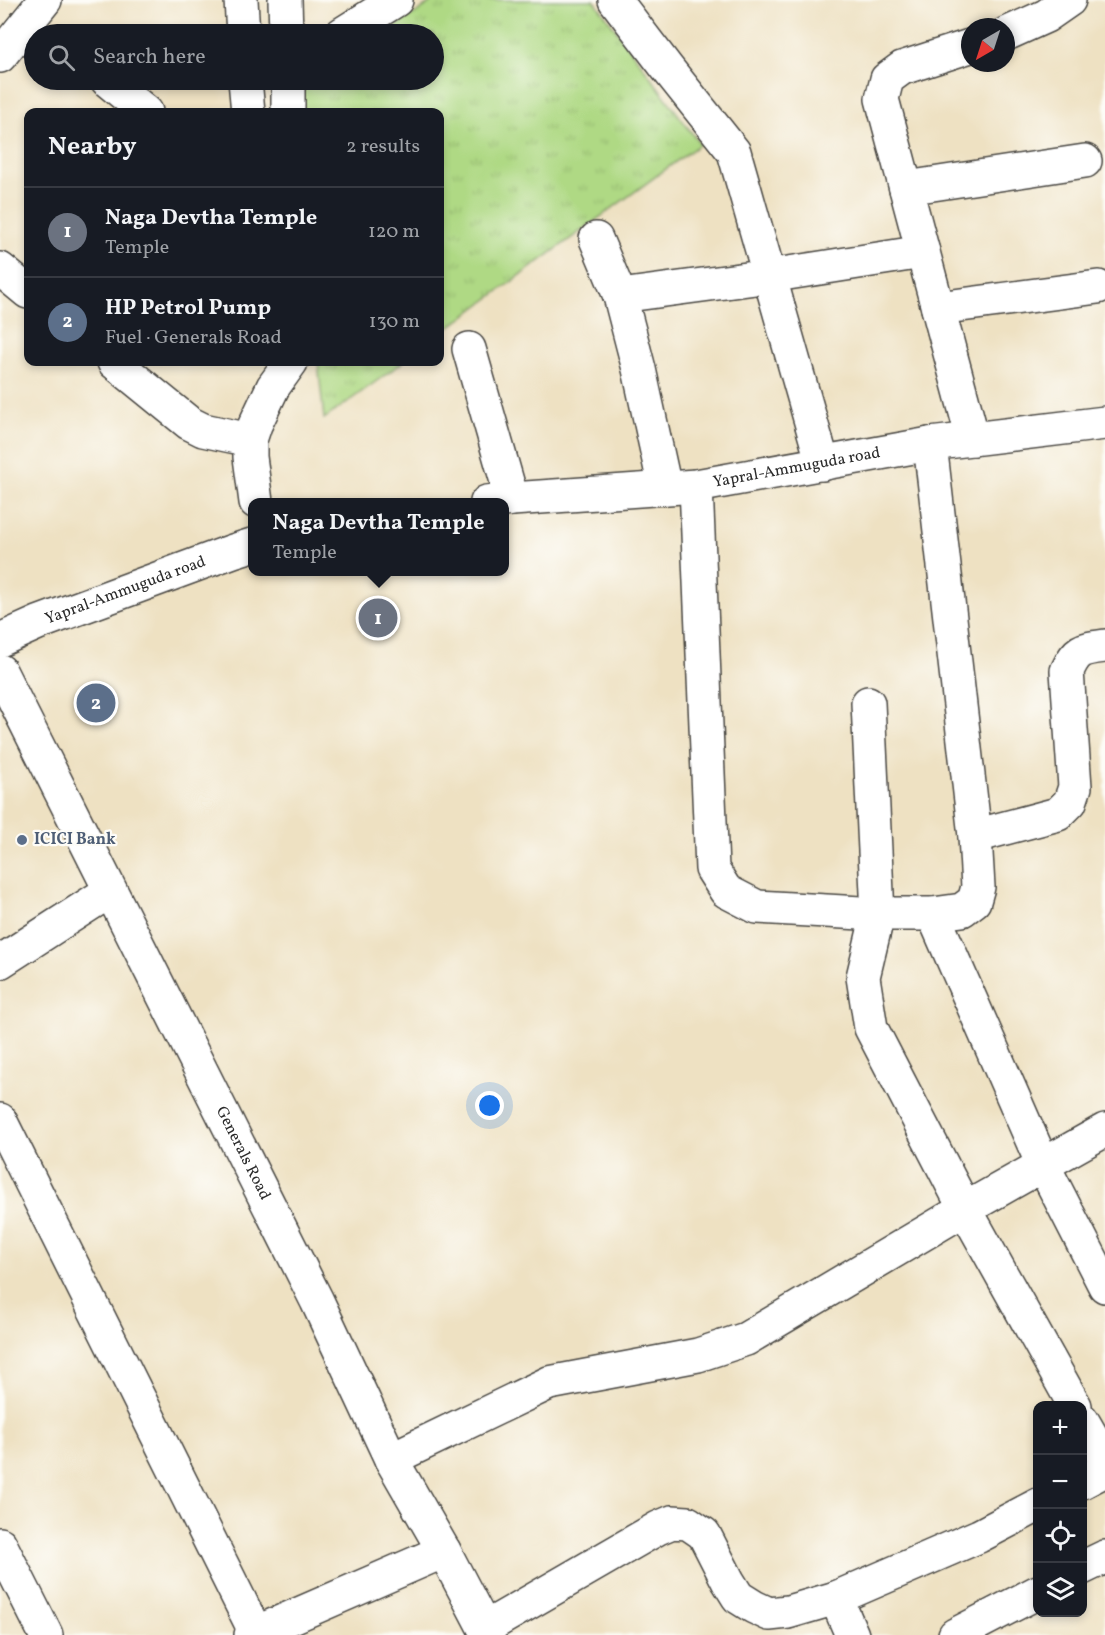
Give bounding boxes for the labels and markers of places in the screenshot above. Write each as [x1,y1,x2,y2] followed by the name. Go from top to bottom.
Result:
[358,596,398,640] pin: 1
[76,680,116,726] pin: 2
[34,829,116,851] place label: ICICI Bank
[15,833,29,847] marker: ICICI Bank

